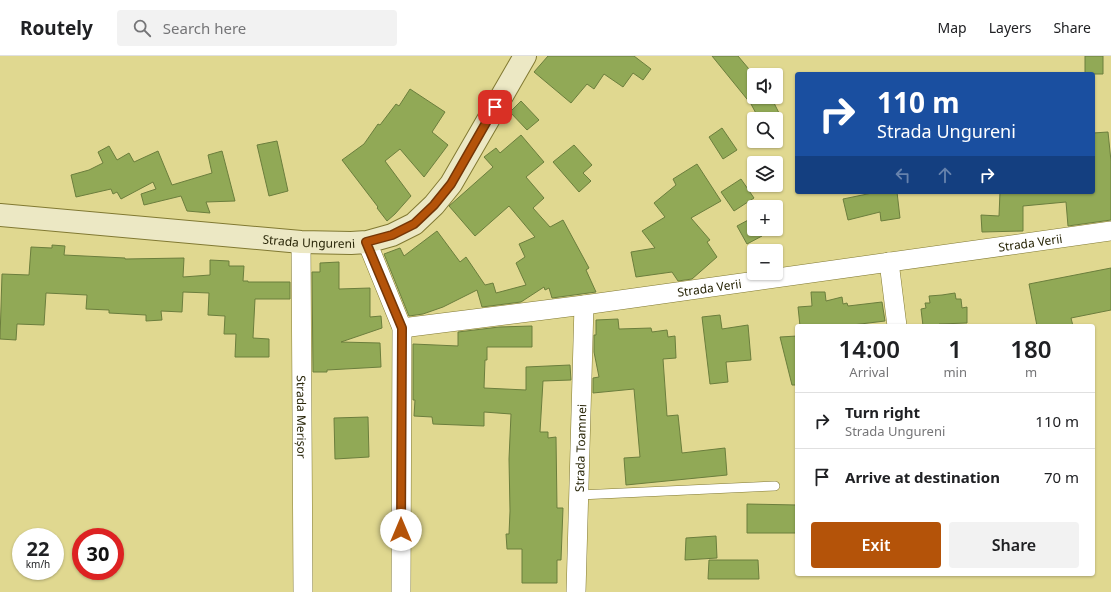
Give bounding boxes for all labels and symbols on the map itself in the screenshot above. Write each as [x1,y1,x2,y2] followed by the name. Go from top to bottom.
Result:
[478,90,512,124] pin
[997,229,1063,255] street label: Strada Verii
[262,230,356,252] street label: Strada Ungureni
[676,274,742,300] street label: Strada Verii
[293,375,311,459] street label: Strada Merișor
[570,404,590,492] street label: Strada Toamnei
[380,509,422,551] position arrow
[72,528,124,580] speed limit sign: 30

